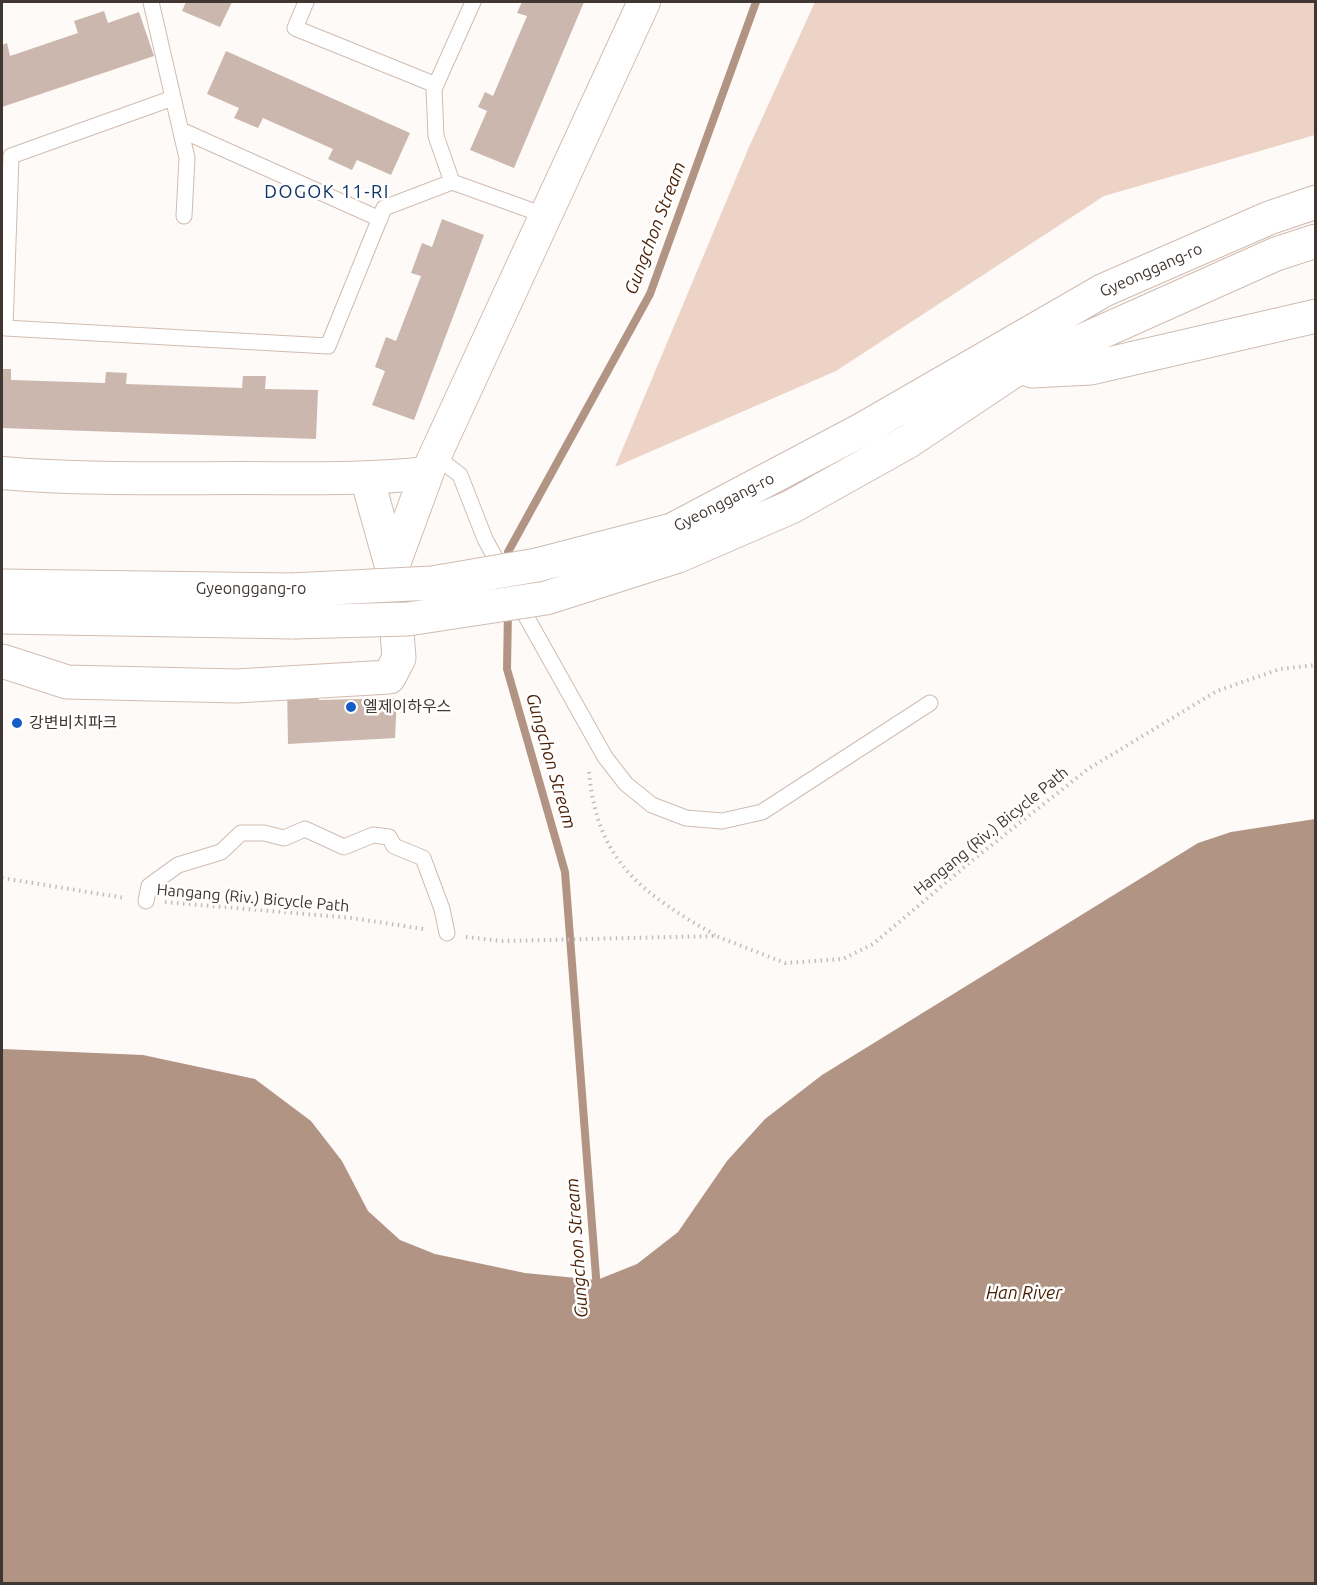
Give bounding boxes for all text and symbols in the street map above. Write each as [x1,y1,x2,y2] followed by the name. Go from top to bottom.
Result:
[620,159,690,297] water label: Gungchon Stream
[264,181,390,203] district label: DOGOK 11-RI
[1097,239,1205,301] street label: Gyeonggang-ro
[670,468,778,536] street label: Gyeonggang-ro
[196,579,306,599] street label: Gyeonggang-ro
[521,691,581,831] water label: Gungchon Stream
[363,697,451,717] place label: 엘제이하우스
[344,700,358,714] marker: 엘제이하우스
[29,713,117,733] place label: 강변비치파크
[10,716,24,730] marker: 강변비치파크
[910,763,1072,899] street label: Hangang (Riv.) Bicycle Path
[156,880,350,916] street label: Hangang (Riv.) Bicycle Path
[561,1177,593,1319] water label: Gungchon Stream
[986,1282,1062,1304] water label: Han River

